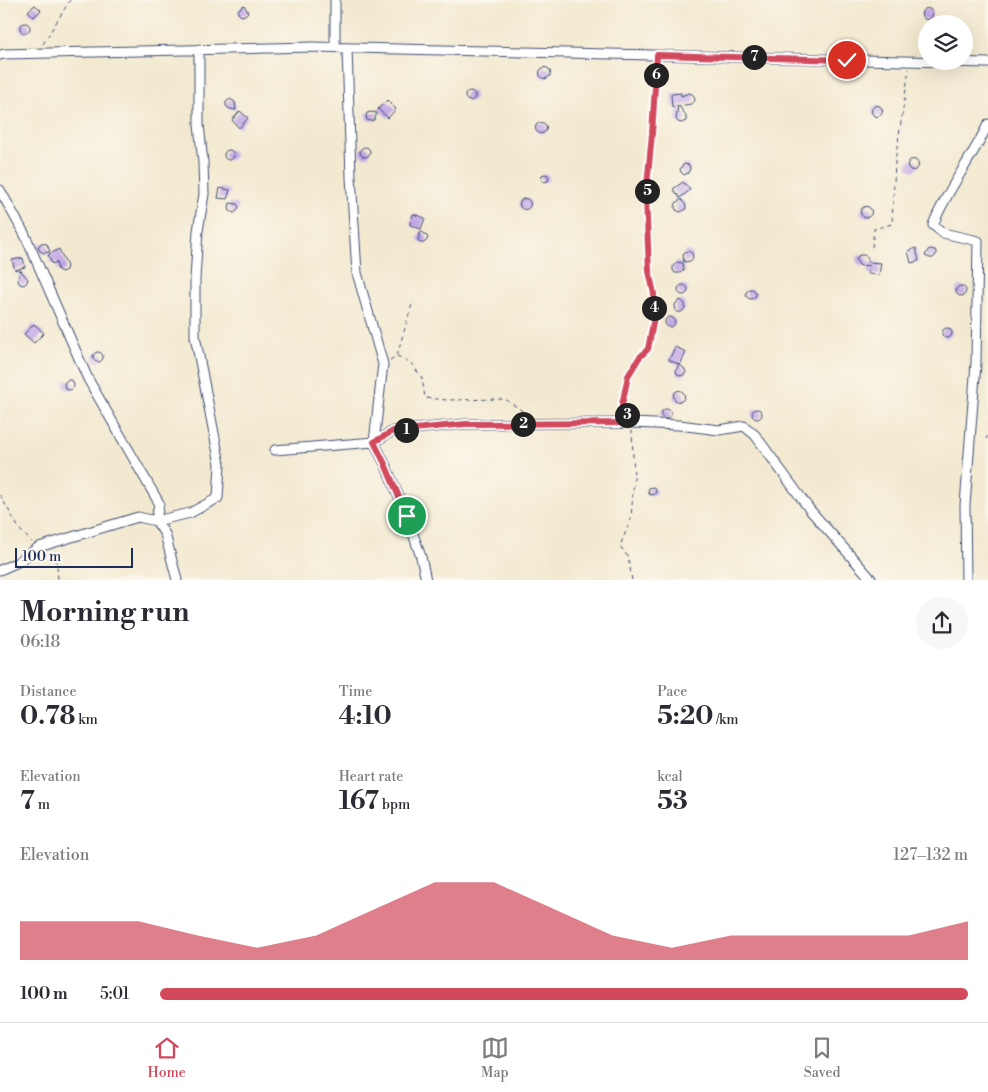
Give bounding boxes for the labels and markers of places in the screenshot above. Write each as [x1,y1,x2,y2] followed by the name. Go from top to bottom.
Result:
[826,39,868,81] pin
[742,44,766,70] pin: 7
[644,62,668,88] pin: 6
[634,178,660,204] pin: 5
[642,296,666,320] pin: 4
[614,402,640,428] pin: 3
[510,412,536,436] pin: 2
[394,418,418,442] pin: 1
[386,495,428,537] pin

